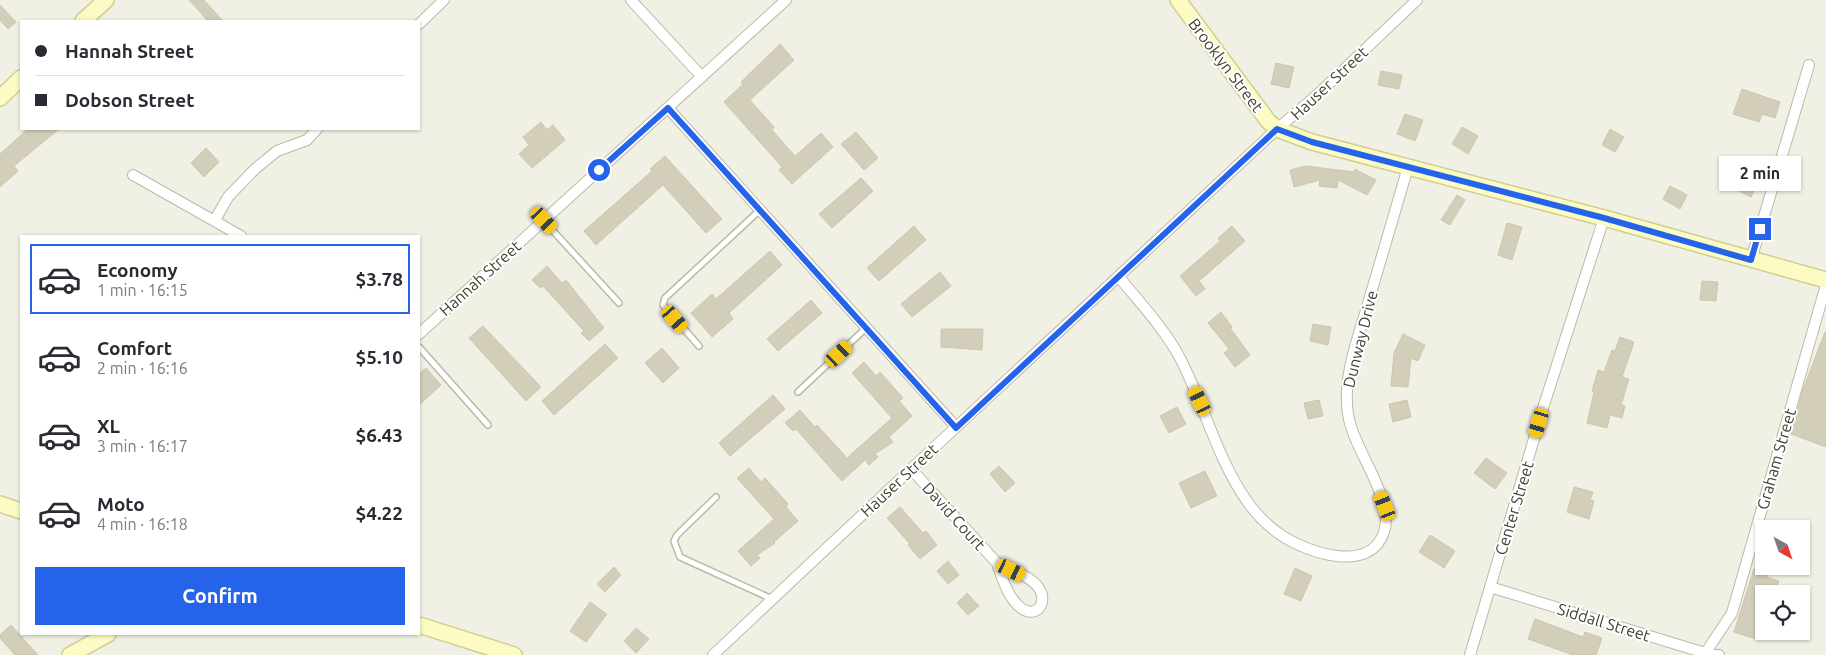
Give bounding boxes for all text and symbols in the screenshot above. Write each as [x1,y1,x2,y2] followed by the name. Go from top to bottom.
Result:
[1185,15,1267,116] street label: Brooklyn Street
[65,40,194,62] text: Hannah Street
[1287,42,1372,123] street label: Hauser Street
[65,89,194,111] text: Dobson Street
[1719,156,1801,192] callout: 2 min
[588,159,610,181] route start
[1740,164,1780,182] text: 2 min
[528,204,559,236] car
[1749,218,1771,240] route end
[436,236,525,319] street label: Hannah Street
[37,257,82,302] icon: car
[97,259,178,281] text: Economy
[355,268,403,290] text: $3.78
[97,281,188,299] text: 1 min · 16:15
[1339,289,1381,389] street label: Dunway Drive
[659,303,690,335] car
[37,335,82,380] icon: car
[97,337,172,359] text: Comfort
[822,338,855,370] car
[355,346,403,368] text: $5.10
[97,359,188,377] text: 2 min · 16:16
[1186,384,1213,418] car
[1527,406,1550,440] car
[1753,406,1799,512] street label: Graham Street
[37,413,82,458] icon: car
[97,415,120,437] text: XL
[355,424,403,446] text: $6.43
[97,437,188,455] text: 3 min · 16:17
[857,439,942,520] street label: Hauser Street
[1491,458,1537,557] street label: Center Street
[919,478,990,554] street label: David Court
[1372,489,1397,523] car
[37,491,82,536] icon: car
[97,493,145,515] text: Moto
[355,502,403,524] text: $4.22
[97,515,188,533] text: 4 min · 16:18
[1755,520,1810,575] north arrow
[1755,520,1810,640] map controls
[994,557,1027,583] car
[35,567,405,625] button: Confirm
[1755,585,1810,640] button: locate
[1555,599,1653,645] street label: Siddall Street

